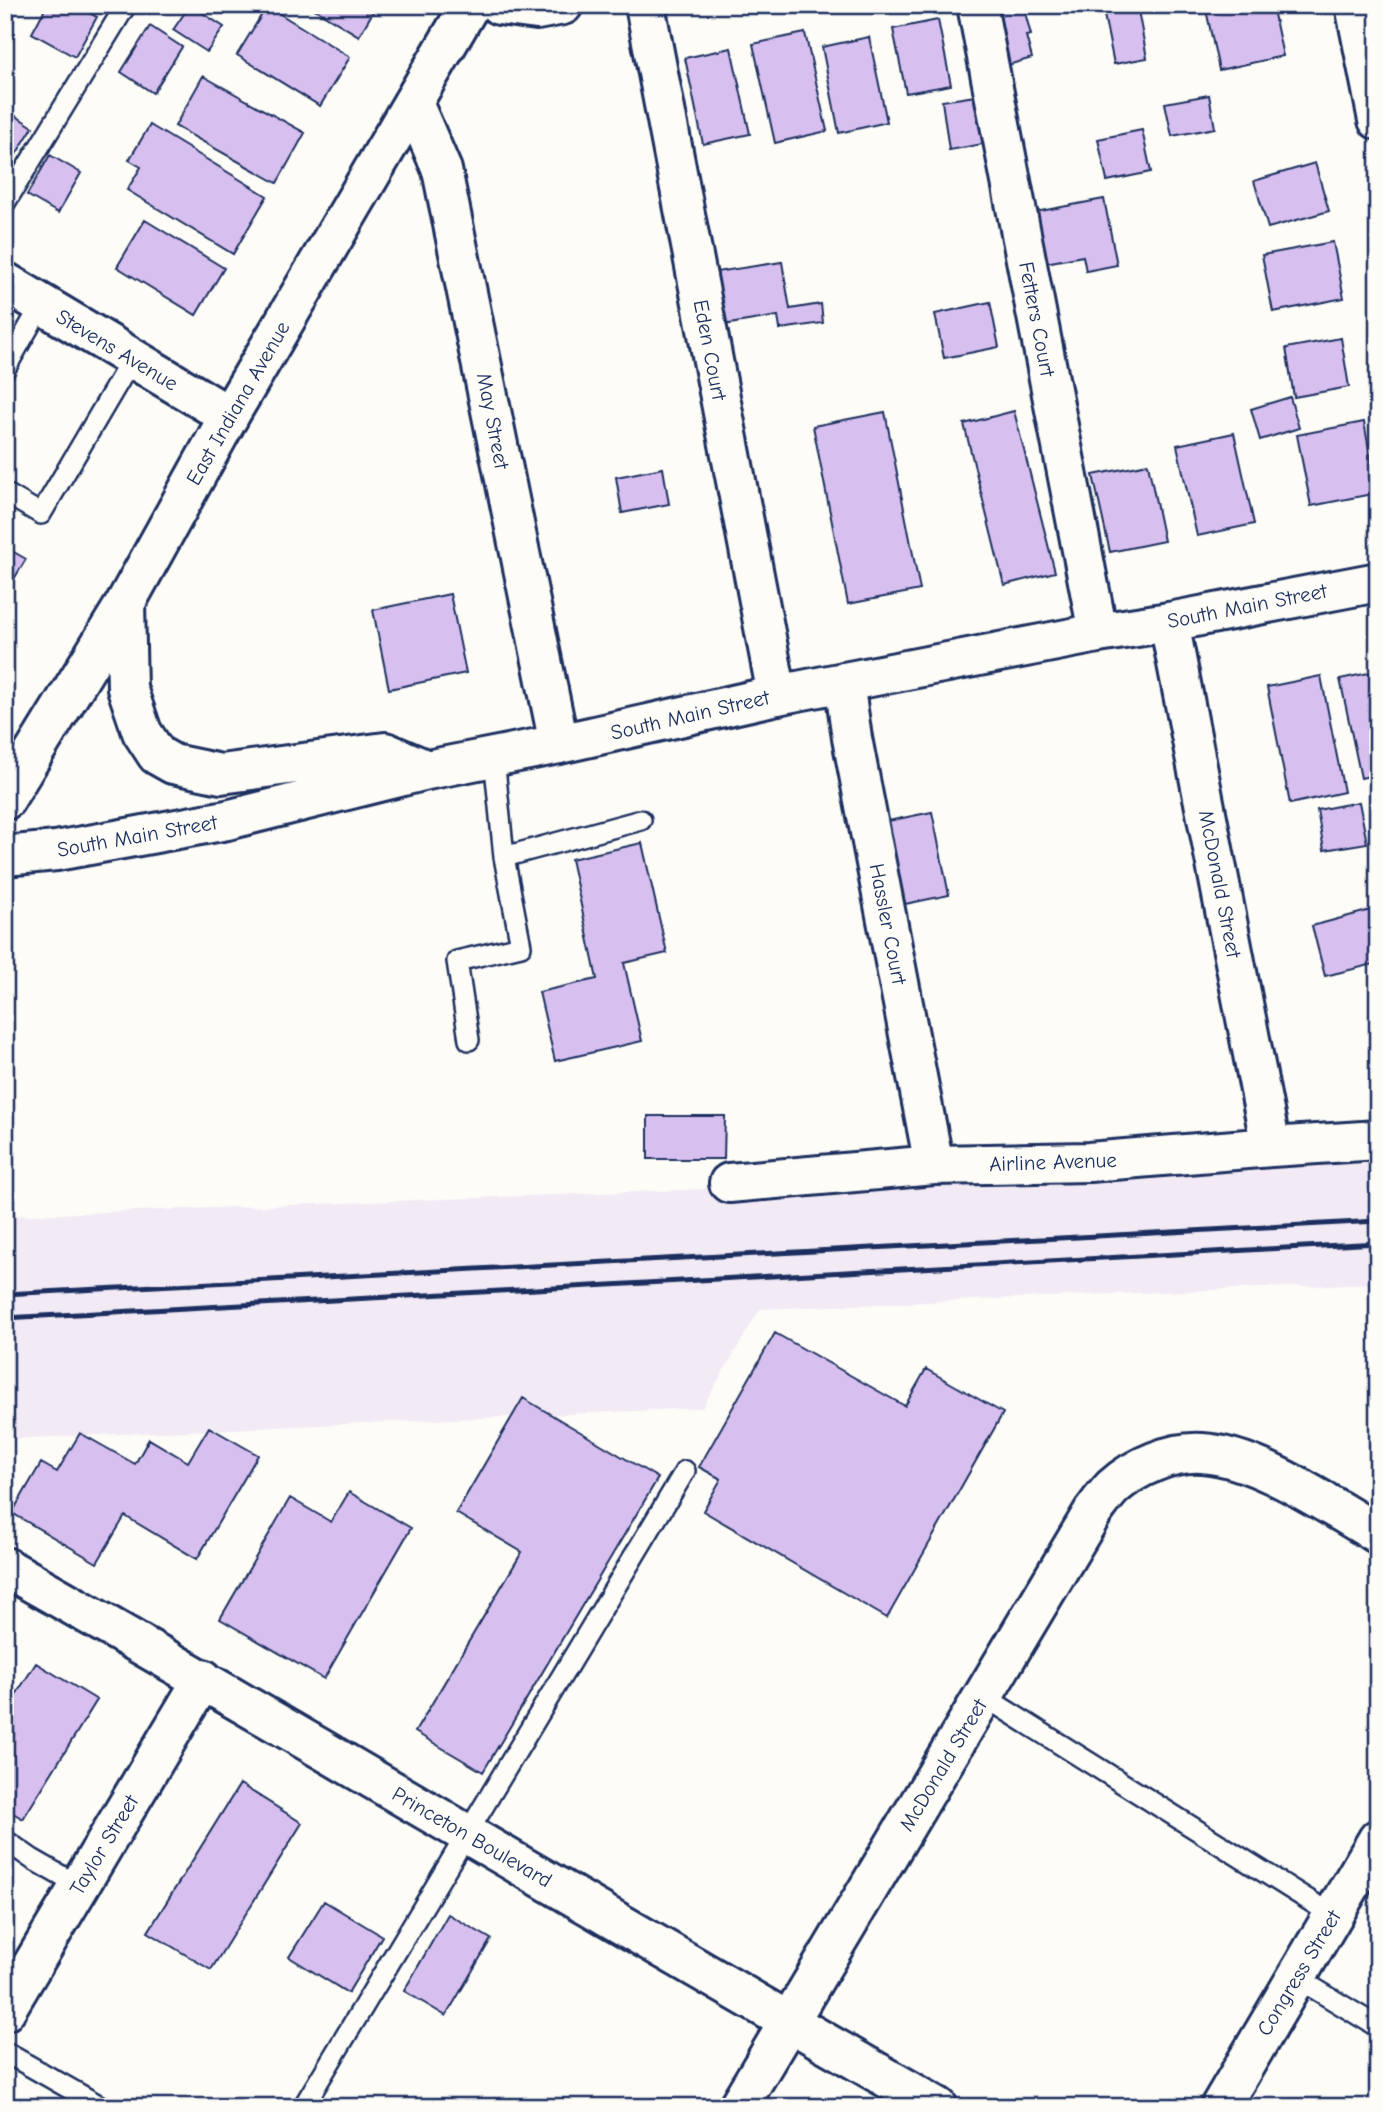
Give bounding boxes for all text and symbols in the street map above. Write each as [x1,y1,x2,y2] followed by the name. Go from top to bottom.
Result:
[1014,260,1060,379] street label: Fetters Court
[688,298,732,403] street label: Eden Court
[52,304,182,396] street label: Stevens Avenue
[181,317,295,489] street label: East Indiana Avenue
[472,371,514,472] street label: May Street
[1165,579,1330,633] street label: South Main Street
[608,685,773,745] street label: South Main Street
[1194,808,1246,961] street label: McDonald Street
[55,810,220,862] street label: South Main Street
[864,861,912,988] street label: Hassler Court
[989,1148,1117,1176] street label: Airline Avenue
[894,1694,992,1835] street label: McDonald Street
[388,1782,556,1892] street label: Princeton Boulevard
[65,1790,144,1900] street label: Taylor Street
[1252,1905,1346,2040] street label: Congress Street

